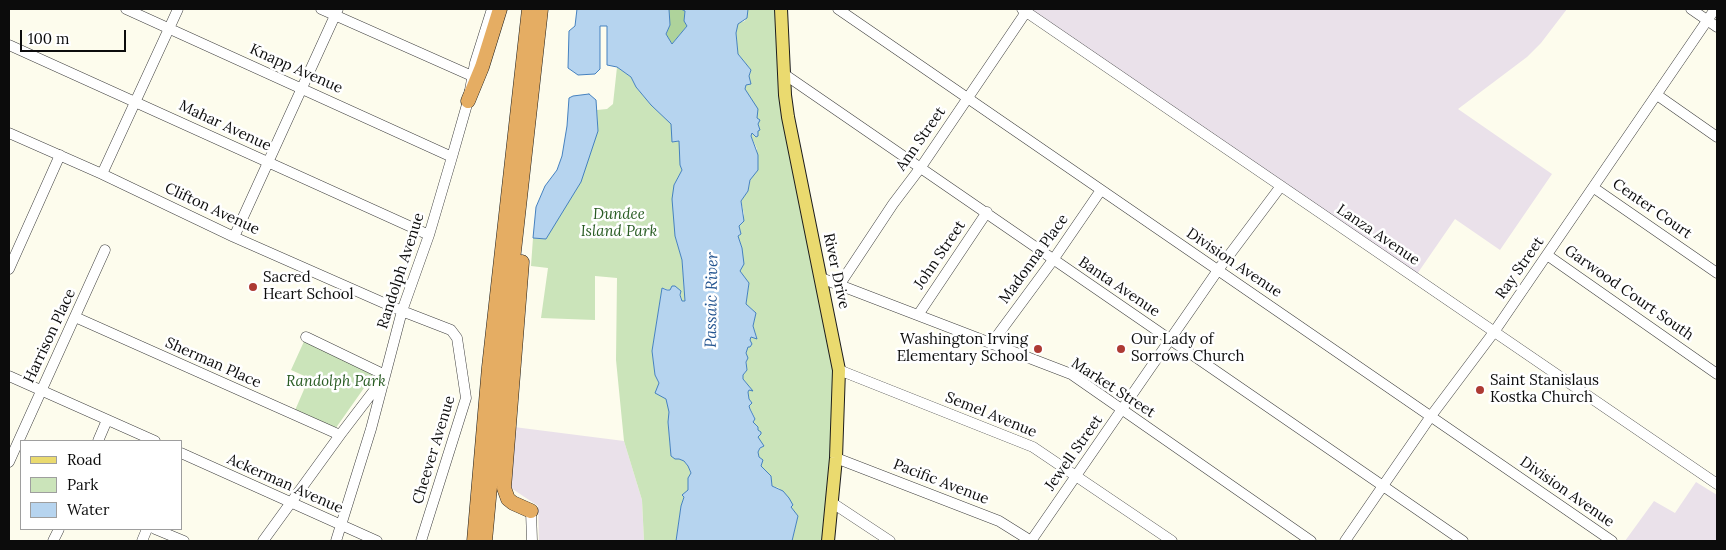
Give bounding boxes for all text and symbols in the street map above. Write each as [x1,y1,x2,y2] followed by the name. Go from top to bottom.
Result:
[22,20,129,52] scale bar
[28,29,69,48] text: 100 m
[247,40,345,98] street label: Knapp Avenue
[176,97,274,155] street label: Mahar Avenue
[892,104,950,174] street label: Ann Street
[1609,175,1695,243] street label: Center Court
[162,179,262,239] street label: Clifton Avenue
[1333,201,1423,269] street label: Lanza Avenue
[581,206,657,241] park label: Dundee Island Park
[374,211,428,331] street label: Randolph Avenue
[996,211,1072,307] street label: Madonna Place
[910,217,970,293] street label: John Street
[1183,224,1285,302] street label: Division Avenue
[819,231,853,311] street label: River Drive
[1492,234,1548,302] street label: Ray Street
[1561,242,1697,344] street label: Garwood Court South
[702,252,722,348] water label: Passaic River
[1075,253,1163,321] street label: Banta Avenue
[263,269,354,304] place label: Sacred Heart School
[247,281,259,293] marker: Sacred Heart School
[20,286,80,386] street label: Harrison Place
[897,331,1028,366] place label: Washington Irving Elementary School
[1131,331,1244,366] place label: Our Lady of Sorrows Church
[162,334,264,392] street label: Sherman Place
[1032,343,1044,355] marker: Washington Irving Elementary School
[1115,343,1127,355] marker: Our Lady of Sorrows Church
[1068,354,1158,422] street label: Market Street
[1490,372,1599,407] place label: Saint Stanislaus Kostka Church
[286,373,386,391] park label: Randolph Park
[1474,384,1486,396] marker: Saint Stanislaus Kostka Church
[943,388,1039,442] street label: Semel Avenue
[409,394,459,506] street label: Cheever Avenue
[1041,412,1107,494] street label: Jewell Street
[20,440,182,530] legend
[67,450,102,469] text: Road
[224,450,346,518] street label: Ackerman Avenue
[1516,453,1618,531] street label: Division Avenue
[891,455,991,509] street label: Pacific Avenue
[67,475,98,494] text: Park
[67,500,109,519] text: Water

